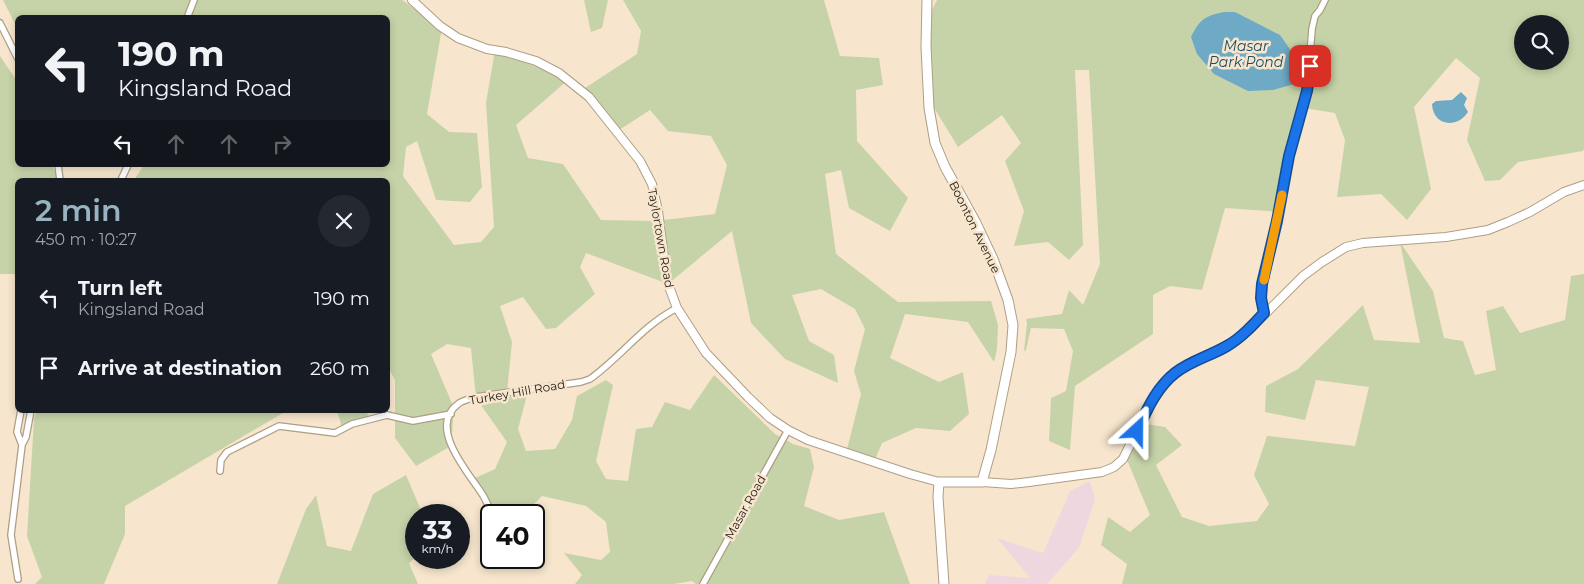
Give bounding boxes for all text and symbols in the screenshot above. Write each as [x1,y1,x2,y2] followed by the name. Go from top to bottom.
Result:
[1514,15,1569,70] map controls
[1514,15,1569,70] button: search
[118,32,224,75] text: 190 m
[35,35,100,100] icon: left
[1209,37,1284,71] water label: Masar Park Pond
[1289,45,1331,87] pin
[1296,52,1324,80] icon: arrive
[118,75,292,102] text: Kingsland Road
[109,130,137,158] icon: left
[162,130,190,158] icon: ahead
[215,130,243,158] icon: ahead
[268,130,296,158] icon: right
[946,178,1004,276] street label: Boonton Avenue
[645,187,677,289] street label: Taylortown Road
[35,192,122,229] text: 2 min
[318,195,370,247] button: close
[35,230,137,249] text: 450 m · 10:27
[78,277,163,300] text: Turn left
[35,284,63,312] icon: left
[314,287,370,310] text: 190 m
[78,300,205,319] text: Kingsland Road
[35,354,63,382] icon: arrive
[78,357,282,380] text: Arrive at destination
[310,357,370,380] text: 260 m
[468,376,566,408] street label: Turkey Hill Road
[1110,404,1162,456] position arrow
[721,472,769,542] street label: Masar Road
[480,504,545,569] speed limit sign: 40
[423,515,452,545] text: 33
[421,541,454,556] text: km/h

